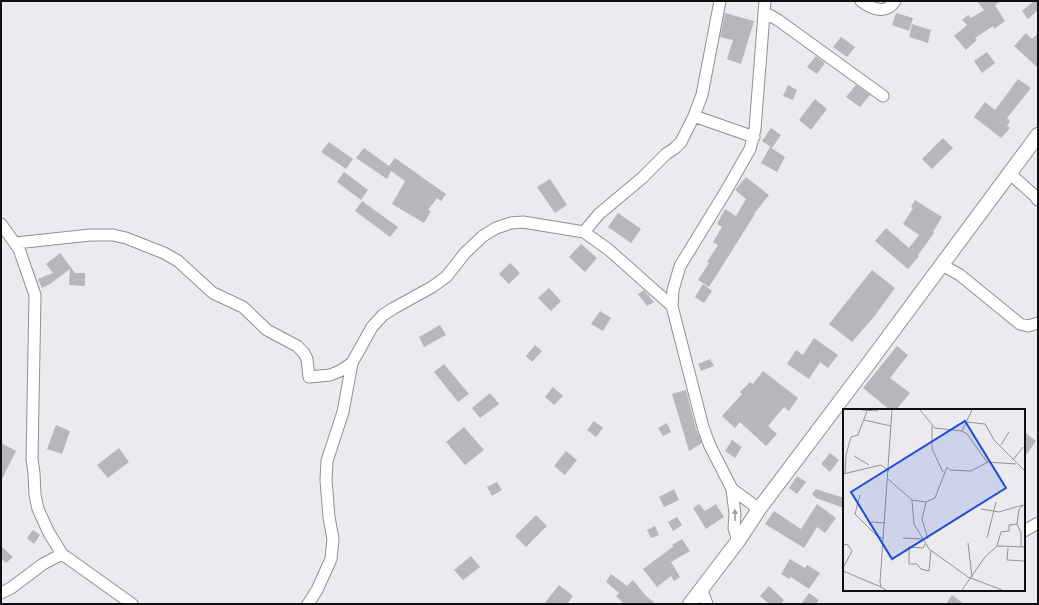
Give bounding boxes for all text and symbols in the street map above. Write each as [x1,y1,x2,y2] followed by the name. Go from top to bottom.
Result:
[843,409,1025,591] inset map
[732,508,738,521] one-way arrow

